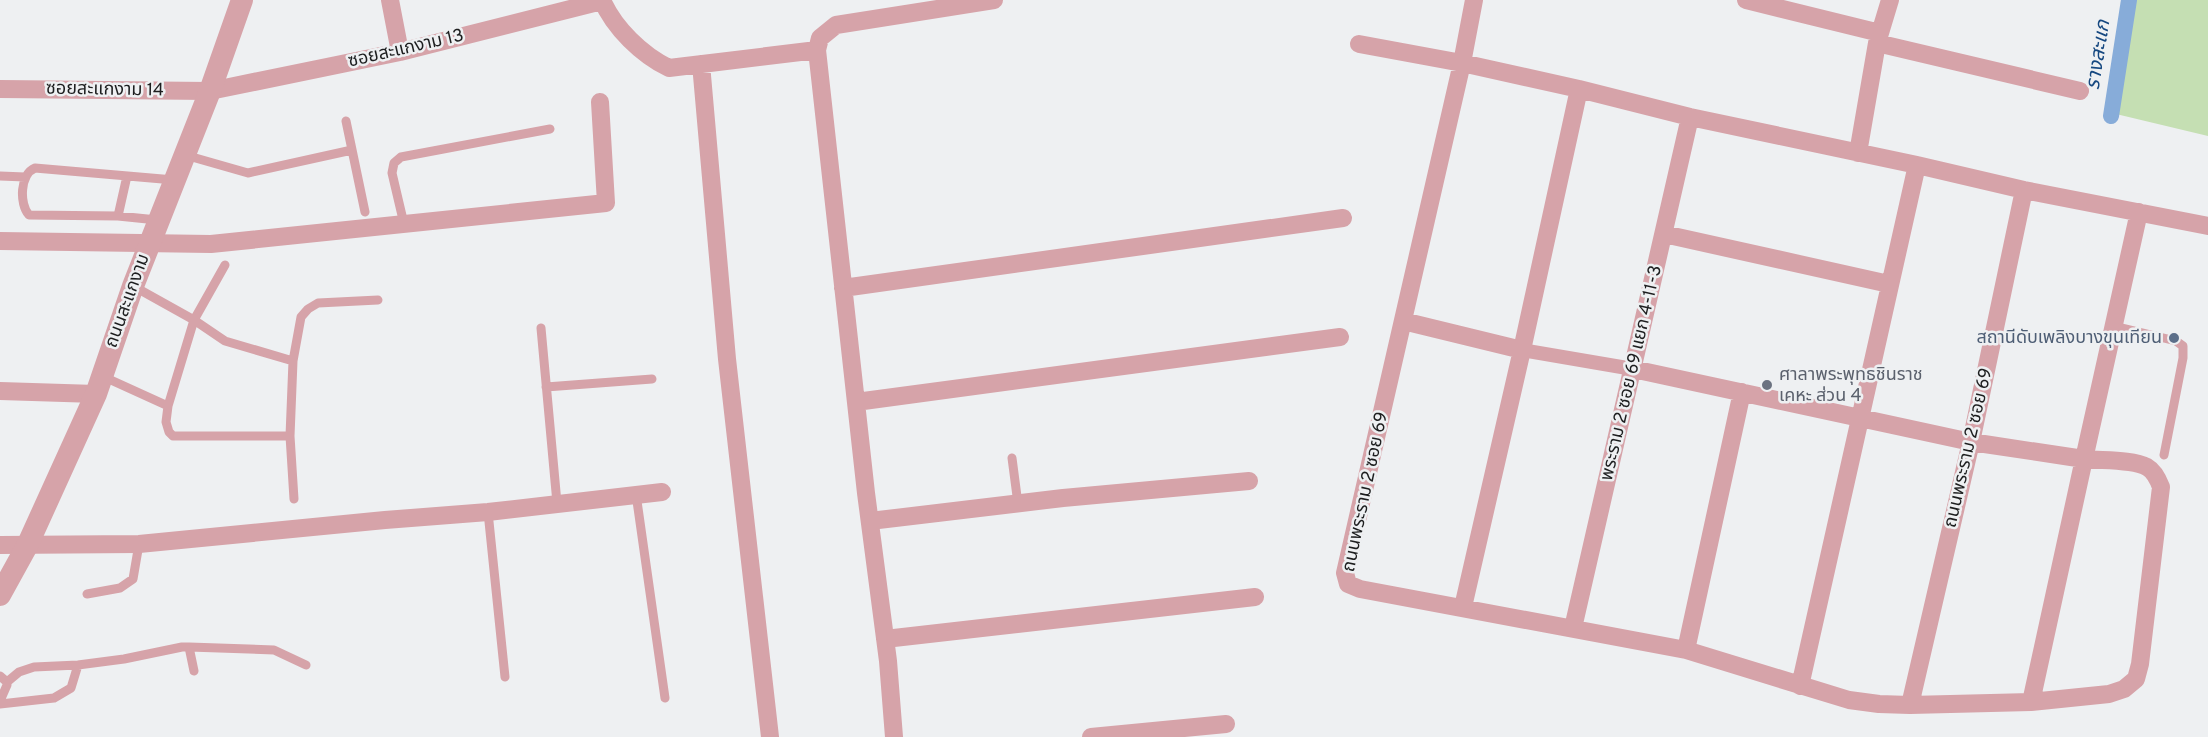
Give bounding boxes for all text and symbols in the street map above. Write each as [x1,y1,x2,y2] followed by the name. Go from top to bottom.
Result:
[2081,17,2117,92] water label: รางสะแก
[346,24,466,74] street label: ซอยสะแกงาม 13
[46,77,164,103] street label: ซอยสะแกงาม 14
[100,251,156,351] street label: ถนนสะแกงาม
[1596,263,1668,483] street label: พระราม 2 ซอย 69 แยก 4-11-3
[1976,327,2162,350] place label: สถานีดับเพลิงบางขุนเทียน
[2167,331,2181,345] marker: สถานีดับเพลิงบางขุนเทียน
[1779,364,1923,408] place label: ศาลาพระพุทธชินราช เคหะ ส่วน 4
[1939,366,1999,530] street label: ถนนพระราม 2 ซอย 69
[1760,378,1774,392] marker: ศาลาพระพุทธชินราช เคหะ ส่วน 4
[1338,410,1394,574] street label: ถนนพระราม 2 ซอย 69

